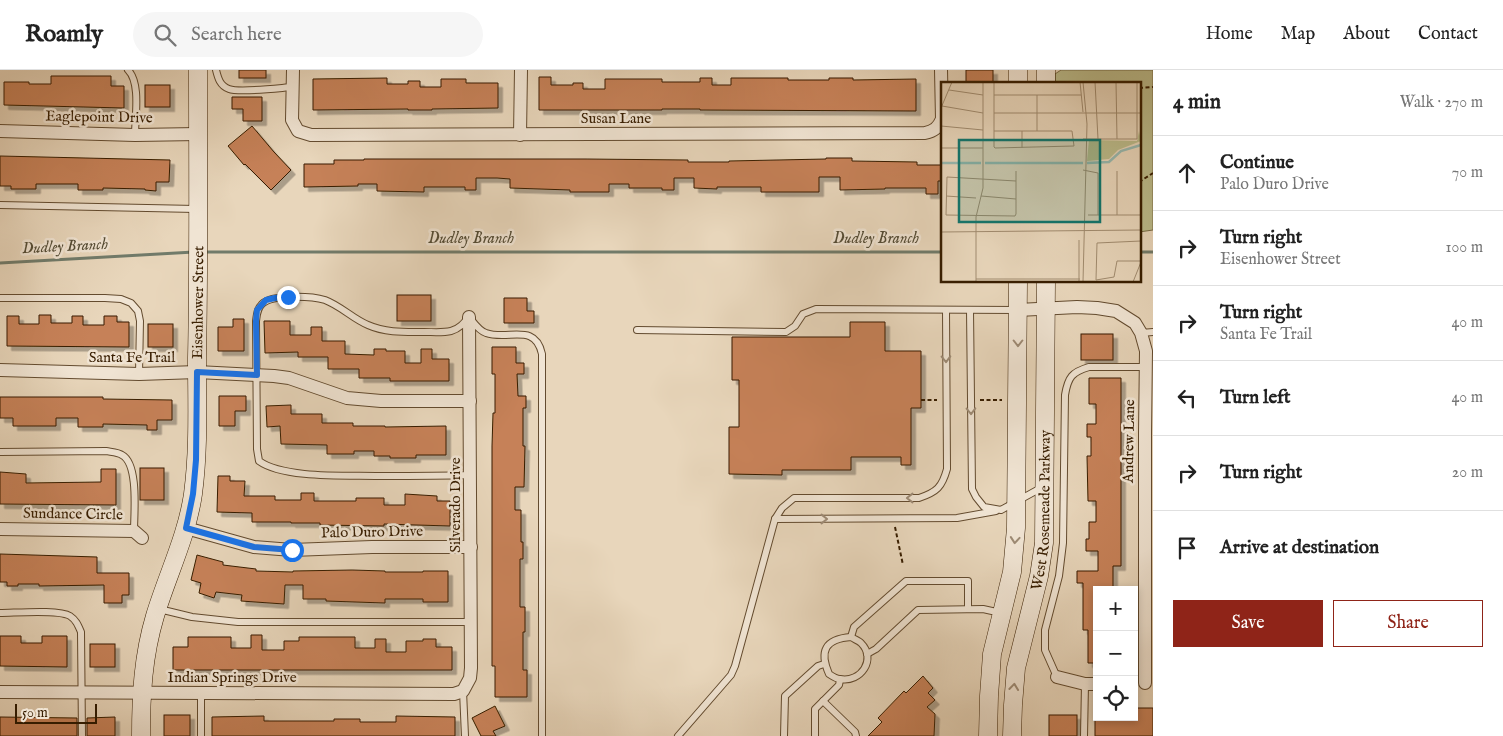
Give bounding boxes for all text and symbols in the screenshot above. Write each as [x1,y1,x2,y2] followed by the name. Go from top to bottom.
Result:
[133,12,483,57] search box
[25,19,103,50] text: Roamly
[151,21,179,49] icon: search
[191,23,282,47] text: Search here
[1206,23,1253,46] text: Home
[1281,23,1315,46] text: Map
[1343,23,1390,46] text: About
[1418,23,1478,46] text: Contact
[941,82,1140,282] inset map
[1173,89,1221,116] text: 4 min
[1400,93,1483,113] text: Walk · 270 m
[45,107,153,127] street label: Eaglepoint Drive
[581,109,651,128] street label: Susan Lane
[1220,151,1294,175] text: Continue
[1173,159,1201,187] icon: ahead
[1452,163,1483,183] text: 70 m
[1220,175,1329,195] text: Palo Duro Drive
[1220,226,1302,250] text: Turn right
[428,229,514,249] water label: Dudley Branch
[833,229,919,249] water label: Dudley Branch
[1173,234,1201,262] icon: right
[22,235,109,259] water label: Dudley Branch
[1446,238,1483,258] text: 100 m
[187,246,208,359] street label: Eisenhower Street
[1220,250,1341,270] text: Eisenhower Street
[277,286,300,309] route end
[1220,301,1302,325] text: Turn right
[1173,309,1201,337] icon: right
[1451,313,1483,333] text: 40 m
[1220,325,1312,345] text: Santa Fe Trail
[1013,340,1023,347] one-way arrow
[89,348,176,367] street label: Santa Fe Trail
[941,356,951,363] one-way arrow
[1173,384,1201,412] icon: left
[1220,386,1291,410] text: Turn left
[1451,388,1483,408] text: 40 m
[1119,399,1139,484] street label: Andrew Lane
[966,408,976,415] one-way arrow
[1026,429,1054,592] street label: West Rosemeade Parkway
[446,457,465,553] street label: Silverado Drive
[1173,459,1201,487] icon: right
[1220,461,1302,485] text: Turn right
[1452,463,1483,483] text: 20 m
[906,493,914,503] one-way arrow
[23,504,123,524] street label: Sundance Circle
[820,514,828,524] one-way arrow
[321,522,423,542] street label: Palo Duro Drive
[1173,534,1201,562] icon: arrive
[1220,536,1379,560] text: Arrive at destination
[1010,537,1021,545] one-way arrow
[281,539,304,562] route start
[1093,586,1138,721] map controls
[1093,586,1138,631] button: +
[1173,600,1323,647] button: Save
[1333,600,1483,647] button: Share
[1093,631,1138,676] button: −
[167,668,297,687] street label: Indian Springs Drive
[1093,676,1138,721] button: locate
[1009,683,1020,691] one-way arrow
[15,701,98,724] scale bar
[22,704,48,722] text: 50 m

